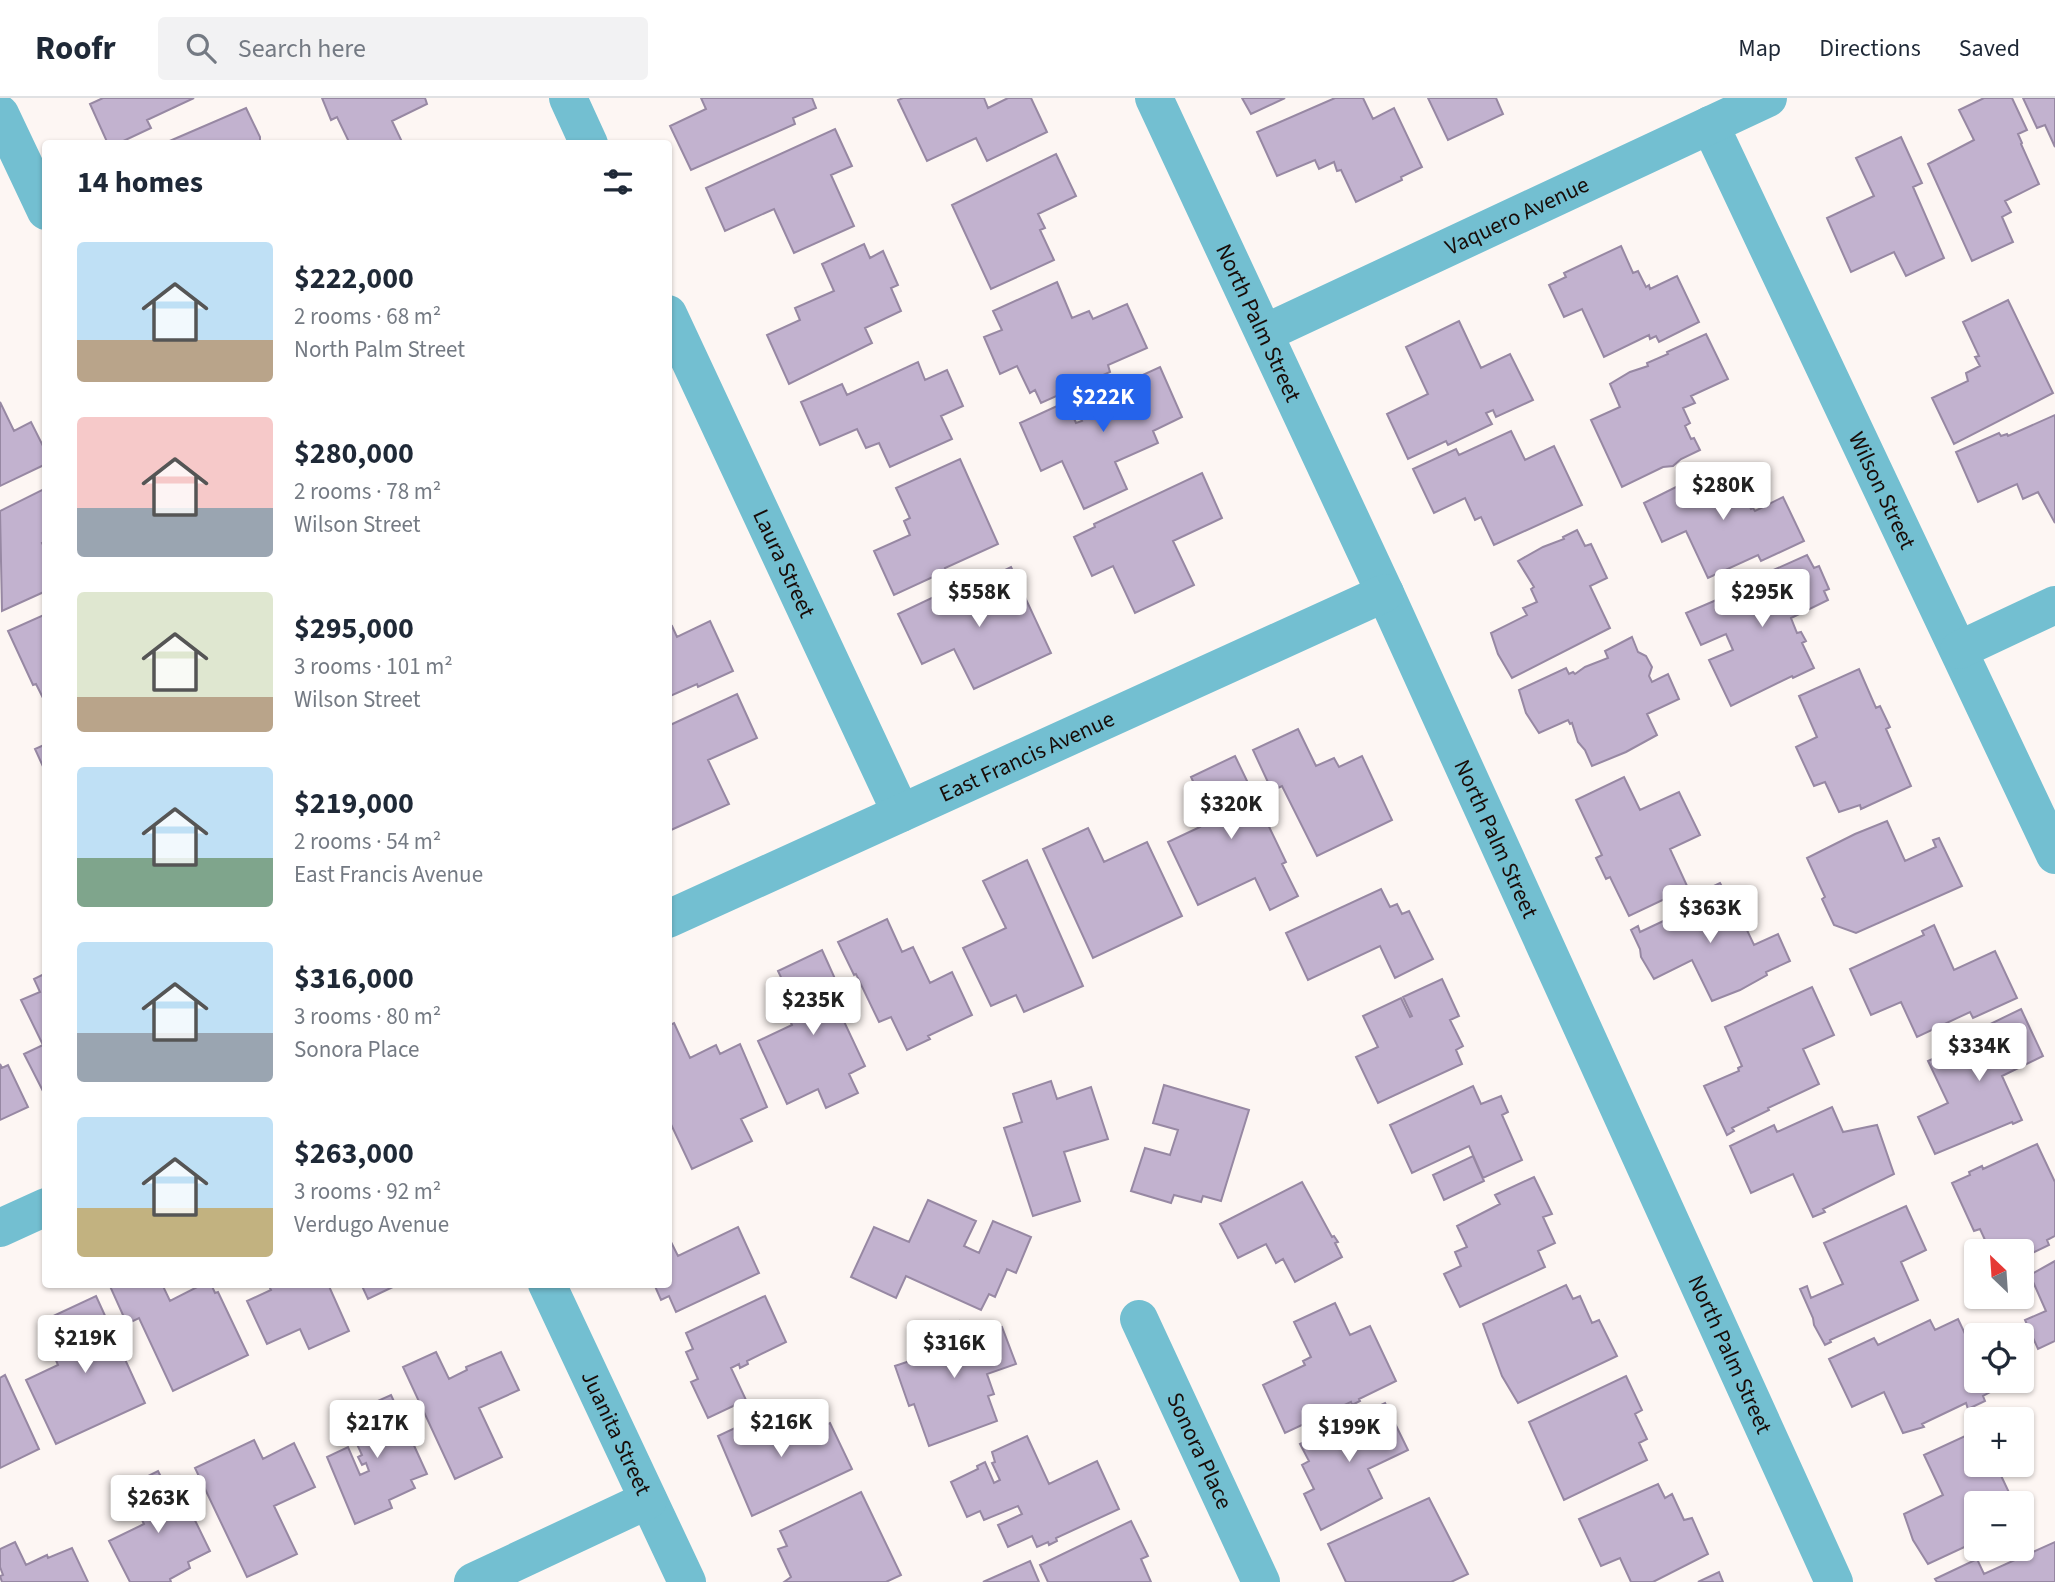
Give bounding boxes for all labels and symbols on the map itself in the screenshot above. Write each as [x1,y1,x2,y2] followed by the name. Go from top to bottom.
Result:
[1440,168,1594,264] street label: Vaquero Avenue
[1207,238,1310,408] street label: North Palm Street
[1054,374,1152,434] pin: $222K
[1840,426,1924,555] street label: Wilson Street
[1674,462,1772,522] pin: $280K
[744,504,824,623] street label: Laura Street
[930,570,1028,629] pin: $558K
[1713,570,1811,629] pin: $295K
[934,702,1120,811] street label: East Francis Avenue
[1446,754,1547,924] street label: North Palm Street
[1182,782,1280,841] pin: $320K
[1661,886,1759,945] pin: $363K
[764,978,862,1037] pin: $235K
[1930,1024,2028,1083] pin: $334K
[1964,1239,2034,1309] north arrow
[1680,1269,1781,1439] street label: North Palm Street
[36,1316,134,1375] pin: $219K
[905,1320,1003,1380] pin: $316K
[573,1365,660,1501] street label: Juanita Street
[1158,1387,1241,1515] street label: Sonora Place
[328,1400,426,1460] pin: $217K
[732,1400,830,1459] pin: $216K
[1300,1404,1398,1464] pin: $199K
[109,1476,207,1535] pin: $263K

